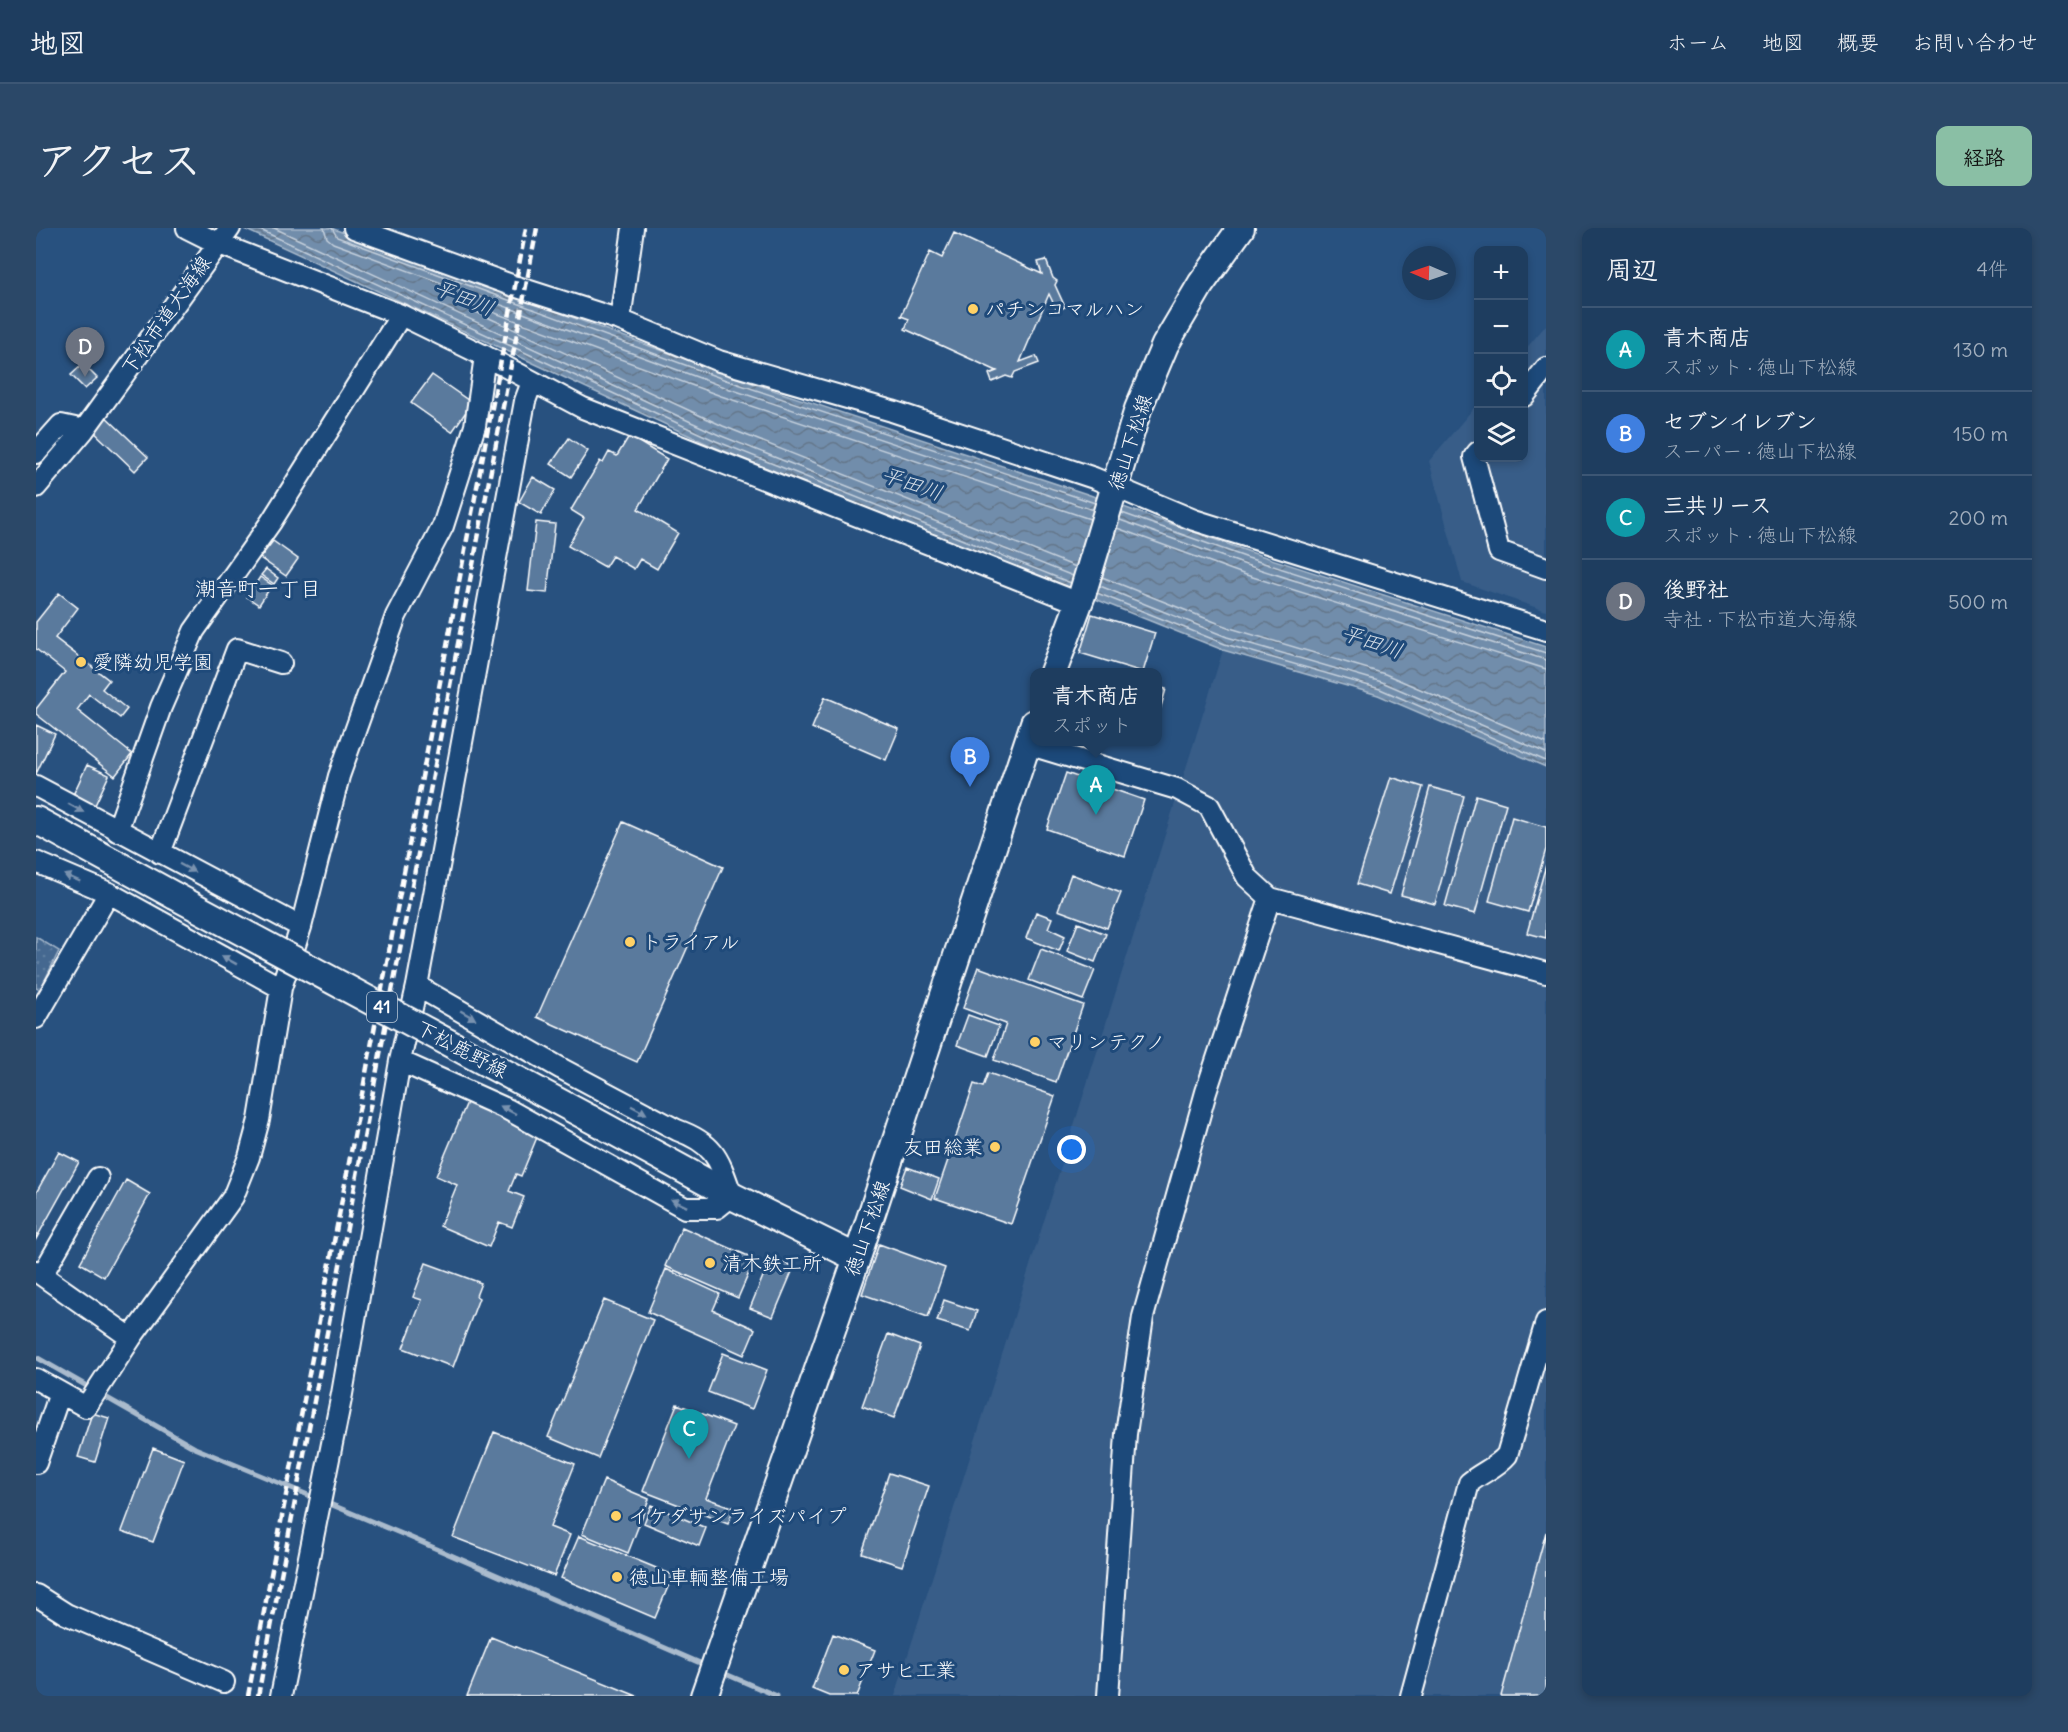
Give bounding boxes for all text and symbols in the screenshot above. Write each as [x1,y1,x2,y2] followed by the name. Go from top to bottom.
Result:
[30,25,86,61] text: 地図
[1667,29,1729,56] text: ホーム
[1762,29,1804,56] text: 地図
[1837,29,1879,56] text: 概要
[1912,29,2038,56] text: お問い合わせ
[1936,126,2032,186] button: 経路
[36,134,201,186] text: アクセス
[1402,246,1456,300] north arrow
[1474,246,1528,462] map controls
[1474,246,1528,300] button: +
[115,250,216,379] street label: 下松市道大海線
[1606,253,1658,286] text: 周辺
[1976,256,2008,281] text: 4件
[430,273,498,322] water label: 平田川
[985,296,1144,321] place label: パチンコマルハン
[1474,300,1528,354] button: −
[966,302,980,316] marker: パチンコマルハン
[1663,323,1751,351] text: 青木商店
[65,328,104,377] pin: D
[1619,337,1632,362] text: A
[1953,337,2008,362] text: 130 m
[1474,354,1528,408] button: locate
[1663,354,1857,379] text: スポット · 徳山下松線
[1102,390,1157,493] street label: 徳山下松線
[1663,407,1817,435] text: セブンイレブン
[1474,408,1528,462] button: layers
[1619,421,1632,446] text: B
[1953,421,2008,446] text: 150 m
[1663,438,1856,463] text: スーパー · 徳山下松線
[878,461,946,507] water label: 平田川
[1663,491,1772,519] text: 三共リース
[1619,505,1632,530] text: C
[1948,505,2008,530] text: 200 m
[1663,522,1857,547] text: スポット · 徳山下松線
[195,575,321,602] district label: 潮音町一丁目
[1663,575,1729,603] text: 後野社
[1618,589,1633,614] text: D
[1948,589,2008,614] text: 500 m
[1663,606,1857,631] text: 寺社 · 下松市道大海線
[1338,619,1406,665] water label: 平田川
[93,649,213,674] place label: 愛隣幼児学園
[74,655,88,669] marker: 愛隣幼児学園
[1030,668,1162,746] popup
[1052,681,1140,709] text: 青木商店
[1052,712,1132,737] text: スポット
[950,738,990,787] pin: B
[1076,766,1116,815] pin: A
[68,803,85,813] one-way arrow
[179,863,196,873] one-way arrow
[63,873,81,883] one-way arrow
[642,929,740,954] place label: トライアル
[623,935,637,949] marker: トライアル
[221,955,238,965] one-way arrow
[367,992,397,1022] road number: 41
[460,1010,476,1021] one-way arrow
[412,1014,512,1083] street label: 下松鹿野線
[1047,1029,1165,1054] place label: マリンテクノ
[1028,1035,1042,1049] marker: マリンテクノ
[630,1105,647,1115] one-way arrow
[499,1106,516,1115] one-way arrow
[903,1134,983,1159] place label: 友田総業
[1057,1135,1086,1164] your location
[988,1140,1002,1154] marker: 友田総業
[838,1176,895,1279] street label: 徳山下松線
[670,1199,687,1208] one-way arrow
[722,1250,822,1275] place label: 清木鉄工所
[703,1256,717,1270] marker: 清木鉄工所
[670,1410,708,1459] pin: C
[628,1503,846,1528] place label: イケダサンライズパイプ
[609,1509,623,1523] marker: イケダサンライズパイプ
[629,1564,789,1589] place label: 徳山車輌整備工場
[610,1570,624,1584] marker: 徳山車輌整備工場
[856,1657,956,1682] place label: アサヒ工業
[837,1663,851,1677] marker: アサヒ工業

